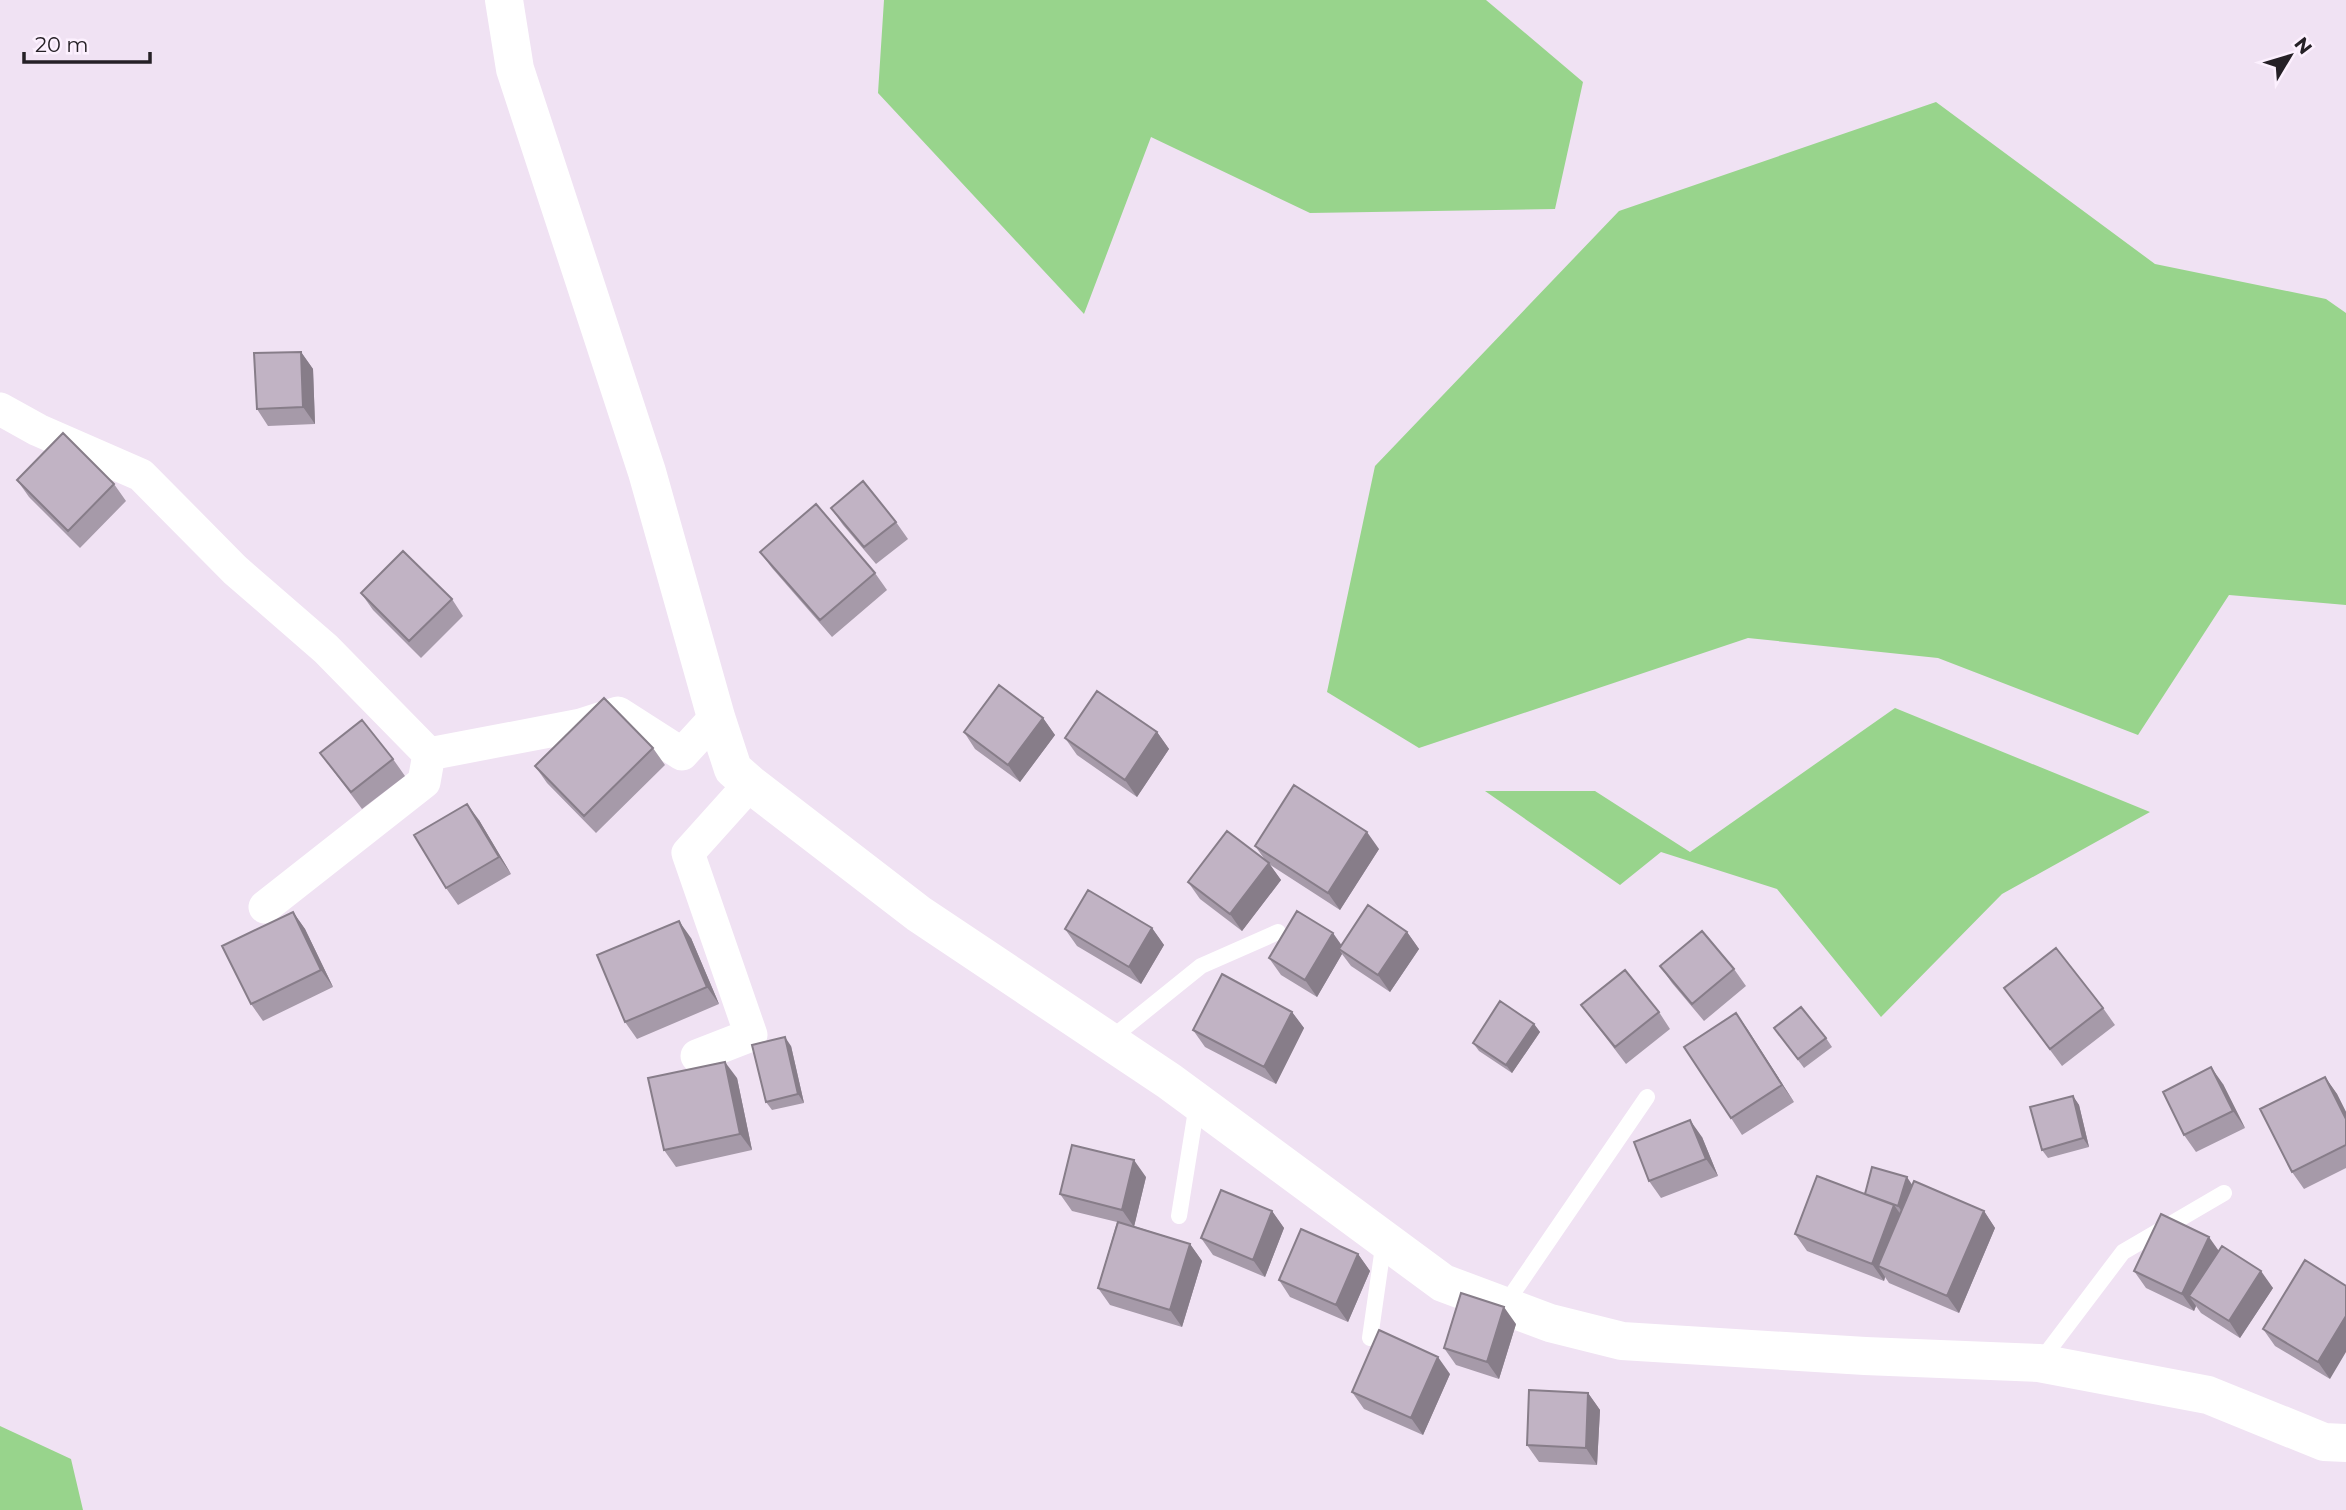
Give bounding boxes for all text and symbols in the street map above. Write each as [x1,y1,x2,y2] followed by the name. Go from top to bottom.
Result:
[24,21,150,65] scale bar
[2255,21,2325,91] north arrow
[35,32,89,57] text: 20 m
[2289,33,2317,59] text: N

